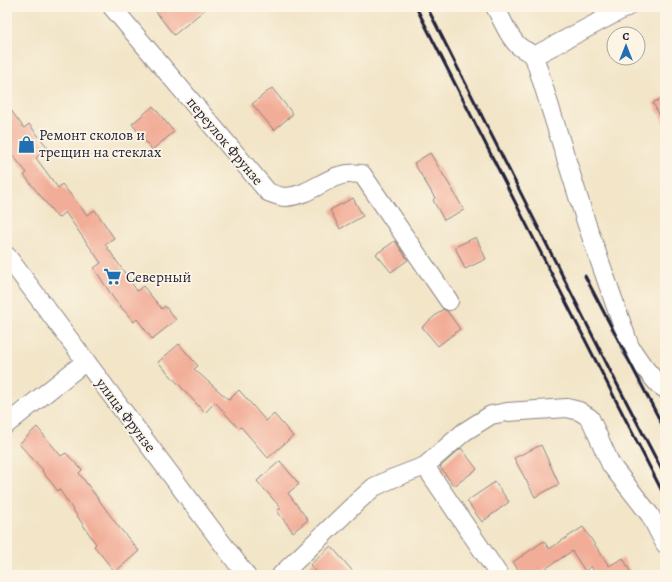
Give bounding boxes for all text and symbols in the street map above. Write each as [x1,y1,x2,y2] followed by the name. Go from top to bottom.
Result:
[606,26,646,66] north arrow
[623,29,630,44] text: С
[182,93,268,190] street label: переулок Фрунзе
[39,125,162,162] place label: Ремонт сколов и трещин на стеклах
[16,134,36,154] shop icon: Ремонт сколов и трещин на стеклах
[103,267,123,287] supermarket icon: Северный
[126,267,192,287] place label: Северный
[91,373,161,456] street label: улица Фрунзе

